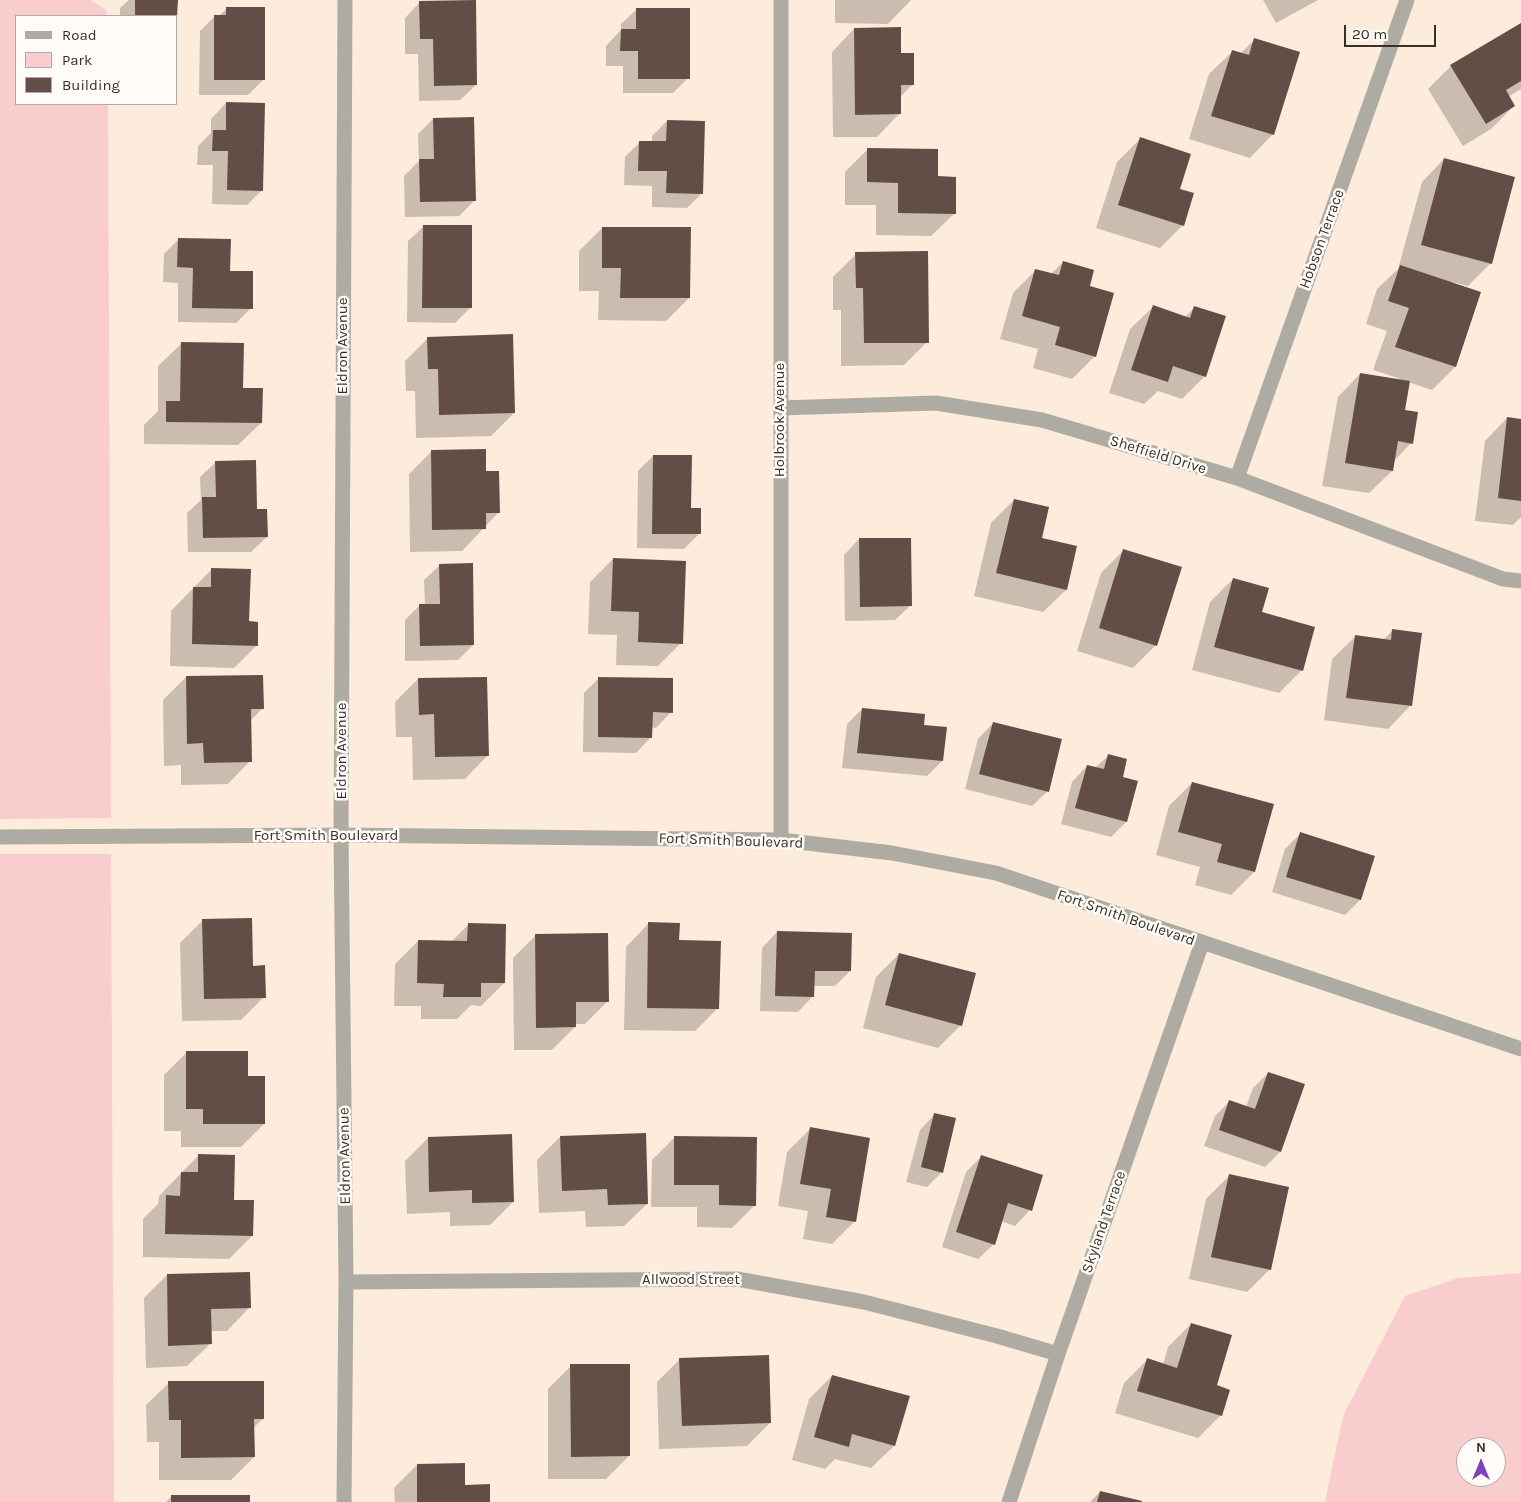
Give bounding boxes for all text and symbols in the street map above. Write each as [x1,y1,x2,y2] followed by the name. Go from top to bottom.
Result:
[15,15,178,105] legend
[1346,15,1438,47] scale bar
[1352,25,1387,43] text: 20 m
[62,26,97,44] text: Road
[62,51,92,69] text: Park
[62,76,120,94] text: Building
[1296,187,1348,291] street label: Hobson Terrace
[334,297,352,395] street label: Eldron Avenue
[771,363,789,477] street label: Holbrook Avenue
[1108,432,1208,478] street label: Sheffield Drive
[333,702,351,800] street label: Eldron Avenue
[254,827,398,845] street label: Fort Smith Boulevard
[658,829,804,853] street label: Fort Smith Boulevard
[1055,886,1197,950] street label: Fort Smith Boulevard
[335,1107,355,1205] street label: Eldron Avenue
[1078,1169,1130,1275] street label: Skyland Terrace
[642,1271,740,1289] street label: Allwood Street
[1456,1437,1506,1487] north arrow
[1476,1439,1486,1456] text: N

